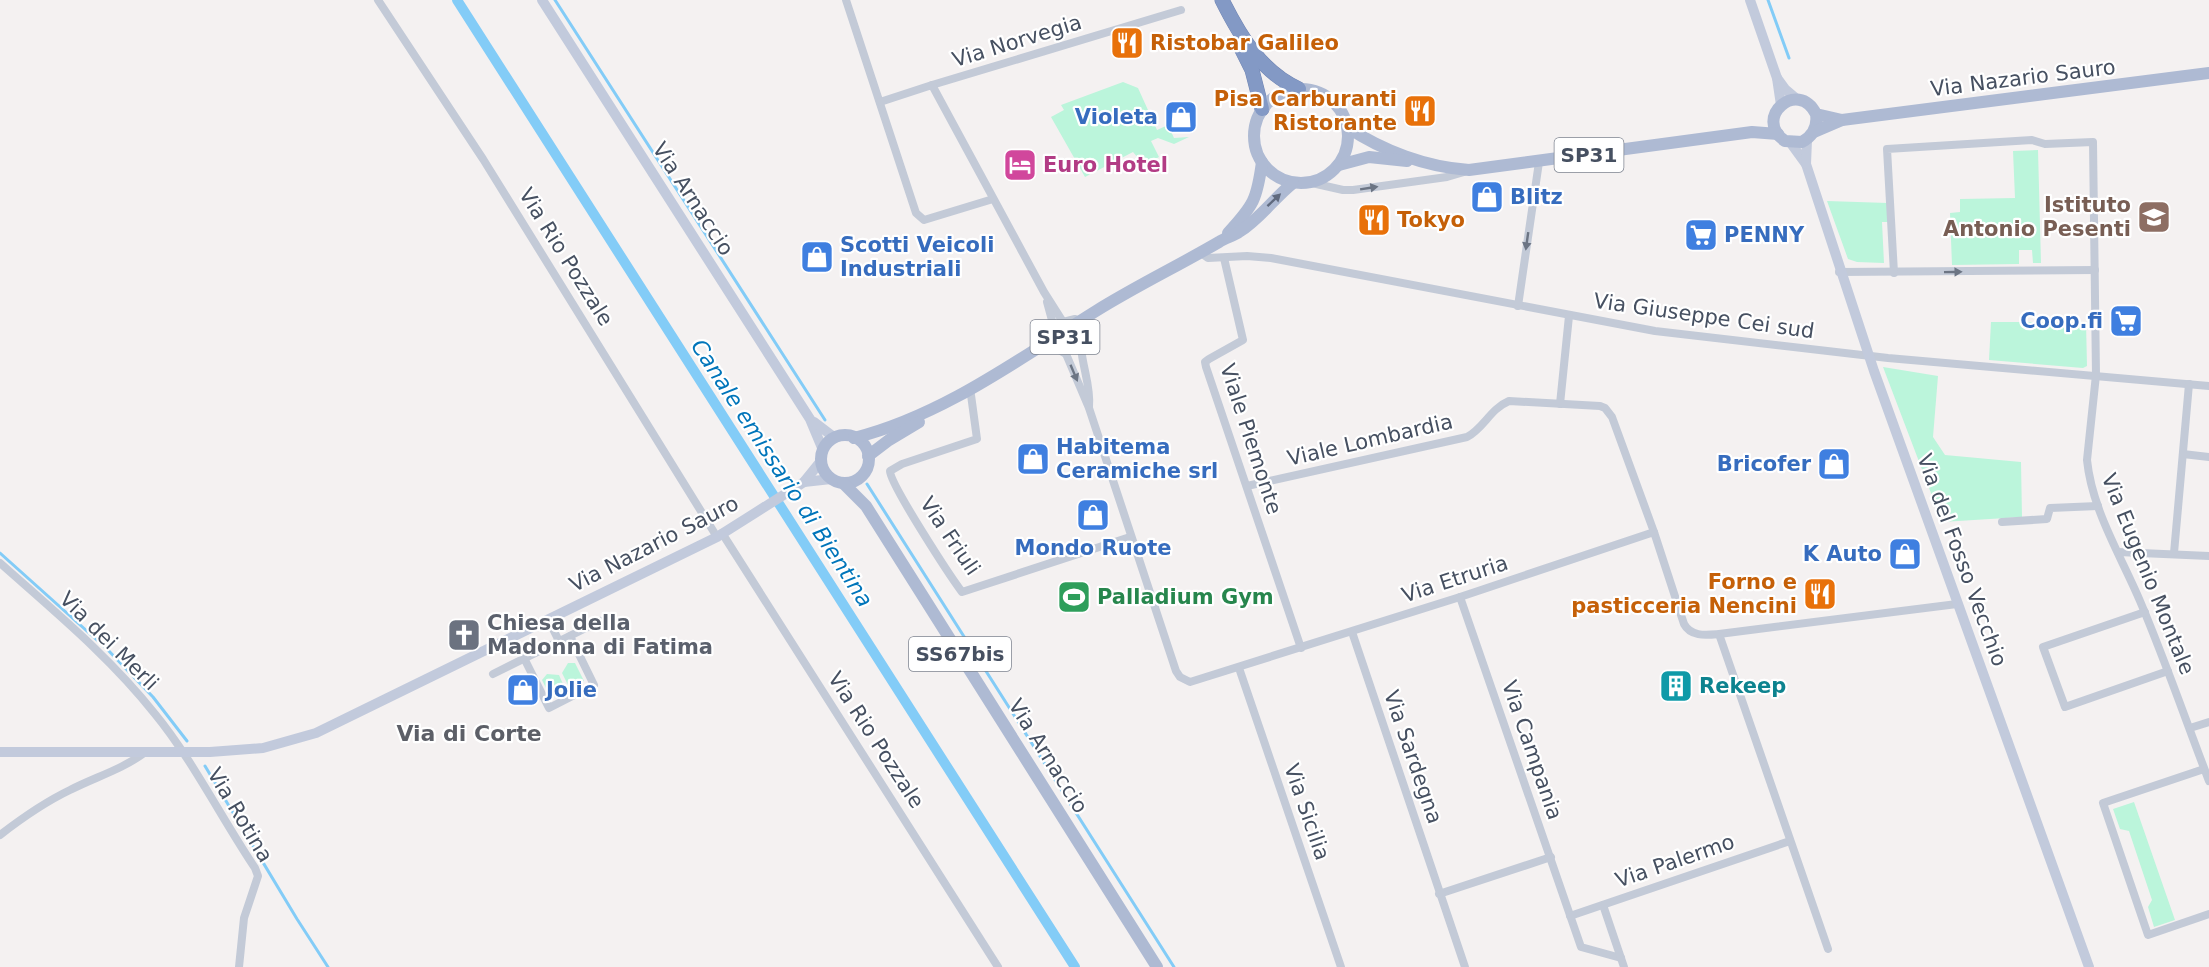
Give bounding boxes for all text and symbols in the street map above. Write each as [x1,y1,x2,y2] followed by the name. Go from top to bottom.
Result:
[949,10,1085,72] street label: Via Norvegia
[1109,25,1145,61] restaurant icon: Ristobar Galileo
[1150,31,1339,55] place label: Ristobar Galileo
[1929,55,2117,101] street label: Via Nazario Sauro
[1214,87,1397,135] place label: Pisa Carburanti Ristorante
[1402,93,1438,129] restaurant icon: Pisa Carburanti Ristorante
[1163,99,1199,135] shop icon: Violeta
[1075,105,1158,129] place label: Violeta
[648,138,738,260] street label: Via Arnaccio
[1554,138,1624,172] road number: SP31
[1002,147,1038,183] hotel icon: Euro Hotel
[1043,153,1168,177] place label: Euro Hotel
[1469,179,1505,215] shop icon: Blitz
[1360,183,1379,192] one-way arrow
[514,184,618,330] street label: Via Rio Pozzale
[1510,185,1563,209] place label: Blitz
[1267,193,1281,207] one-way arrow
[1943,193,2131,241] place label: Istituto Antonio Pesenti
[2136,199,2172,235] school or university icon: Istituto Antonio Pesenti
[1356,202,1392,238] restaurant icon: Tokyo
[1397,208,1465,232] place label: Tokyo
[1683,217,1719,253] supermarket icon: PENNY
[1724,223,1805,247] place label: PENNY
[1523,231,1532,250] one-way arrow
[840,233,994,281] place label: Scotti Veicoli Industriali
[799,239,835,275] shop icon: Scotti Veicoli Industriali
[1943,267,1962,277] one-way arrow
[1592,289,1816,343] street label: Via Giuseppe Cei sud
[2108,303,2144,339] supermarket icon: Coop.fi
[2020,309,2103,333] place label: Coop.fi
[1030,320,1100,354] road number: SP31
[686,335,878,611] water label: Canale emissario di Bientina
[1215,361,1287,517] street label: Viale Piemonte
[1069,365,1079,383] one-way arrow
[1285,409,1455,471] street label: Viale Lombardia
[1056,435,1218,483] place label: Habitema Ceramiche srl
[1015,441,1051,477] shop icon: Habitema Ceramiche srl
[1816,446,1852,482] shop icon: Bricofer
[1912,450,2012,670] street label: Via del Fosso Vecchio
[1717,452,1812,476] place label: Bricofer
[2097,470,2199,678] street label: Via Eugenio Montale
[566,491,742,597] street label: Via Nazario Sauro
[915,492,985,580] street label: Via Friuli
[1075,497,1111,533] shop icon: Mondo Ruote
[1015,536,1171,560] place label: Mondo Ruote
[1887,536,1923,572] shop icon: K Auto
[1803,542,1882,566] place label: K Auto
[1399,551,1511,607] street label: Via Etruria
[1571,570,1797,618] place label: Forno e pasticceria Nencini
[1802,576,1838,612] restaurant icon: Forno e pasticceria Nencini
[1056,579,1092,615] sports icon: Palladium Gym
[1097,585,1274,609] place label: Palladium Gym
[55,587,163,695] street label: Via dei Merli
[487,611,713,659] place label: Chiesa della Madonna di Fatima
[446,617,482,653] church icon: Chiesa della Madonna di Fatima
[909,637,1011,671] road number: SS67bis
[823,667,929,813] street label: Via Rio Pozzale
[1658,668,1694,704] building icon: Rekeep
[505,672,541,708] shop icon: Jolie
[1699,674,1786,698] place label: Rekeep
[1497,677,1567,823] street label: Via Campania
[544,678,597,702] place label: Jolie
[1379,687,1447,827] street label: Via Sardegna
[1003,695,1093,817] street label: Via Arnaccio
[396,721,542,746] district label: Via di Corte
[1279,761,1335,863] street label: Via Sicilia
[202,763,278,867] street label: Via Rotina
[1612,829,1738,893] street label: Via Palermo

